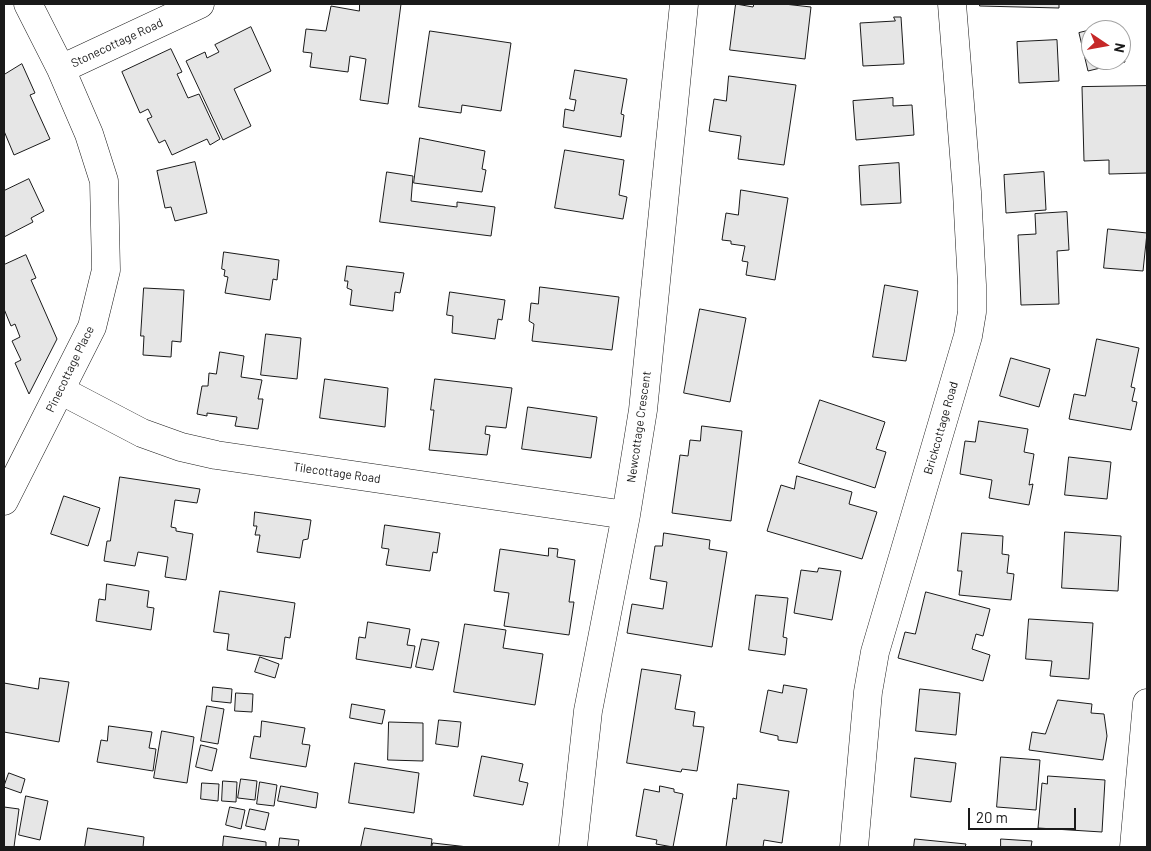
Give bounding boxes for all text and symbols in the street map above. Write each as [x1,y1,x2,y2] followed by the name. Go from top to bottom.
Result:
[69,15,165,71] street label: Stonecottage Road
[1081,20,1131,70] north arrow
[1111,42,1129,54] text: N
[43,323,97,415] street label: Pinecottage Place
[624,370,654,484] street label: Newcottage Crescent
[921,380,961,476] street label: Brickcottage Road
[292,460,382,486] street label: Tilecottage Road
[971,798,1078,830] scale bar
[976,808,1008,826] text: 20 m

